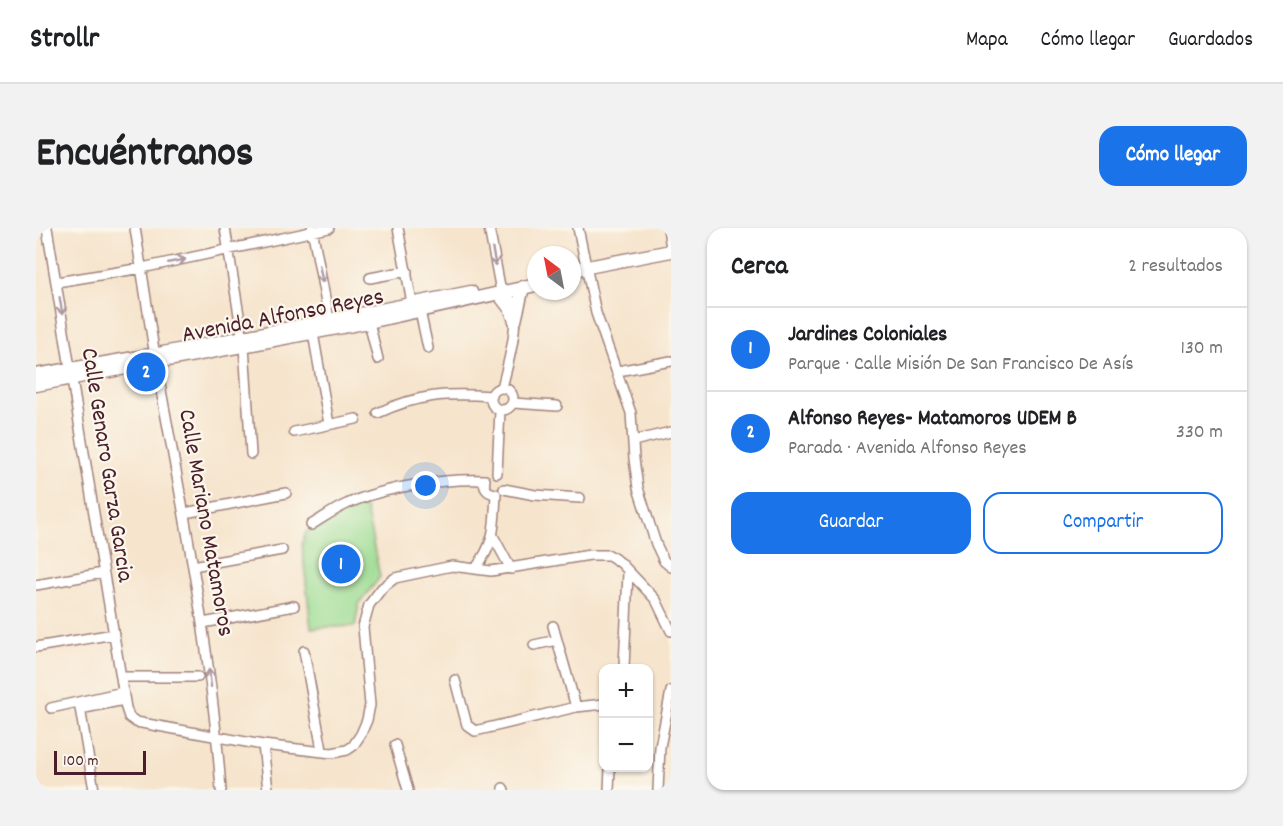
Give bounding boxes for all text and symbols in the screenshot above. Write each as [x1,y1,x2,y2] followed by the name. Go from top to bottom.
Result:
[30,21,99,61] text: Strollr
[966,26,1008,56] text: Mapa
[1041,26,1135,56] text: Cómo llegar
[1168,26,1253,56] text: Guardados
[36,126,254,186] text: Encuéntranos
[1099,126,1247,186] button: Cómo llegar
[527,246,581,300] north arrow
[489,247,500,266] one-way arrow
[731,249,788,286] text: Cerca
[1128,253,1223,281] text: 2 resultados
[166,255,186,266] one-way arrow
[316,263,327,283] one-way arrow
[179,281,387,353] street label: Avenida Alfonso Reyes
[55,296,66,316] one-way arrow
[788,320,947,351] text: Jardines Coloniales
[748,335,753,363] text: 1
[1181,335,1223,363] text: 130 m
[71,346,141,585] street label: Calle Genaro Garza Garcia
[126,350,166,394] pin: 2
[788,351,1134,379] text: Parque · Calle Misión De San Francisco De Asís
[788,404,1077,435] text: Alfonso Reyes- Matamoros UDEM B
[168,407,242,639] street label: Calle Mariano Matamoros
[746,419,755,447] text: 2
[1176,419,1223,447] text: 330 m
[788,435,1027,463] text: Parada · Avenida Alfonso Reyes
[411,471,440,500] your location
[731,492,971,554] button: Guardar
[983,492,1223,554] button: Compartir
[322,542,360,586] pin: 1
[599,664,653,772] map controls
[599,664,653,718] button: +
[205,668,216,688] one-way arrow
[599,718,653,772] button: −
[54,748,146,776] scale bar
[63,750,99,773] text: 100 m

